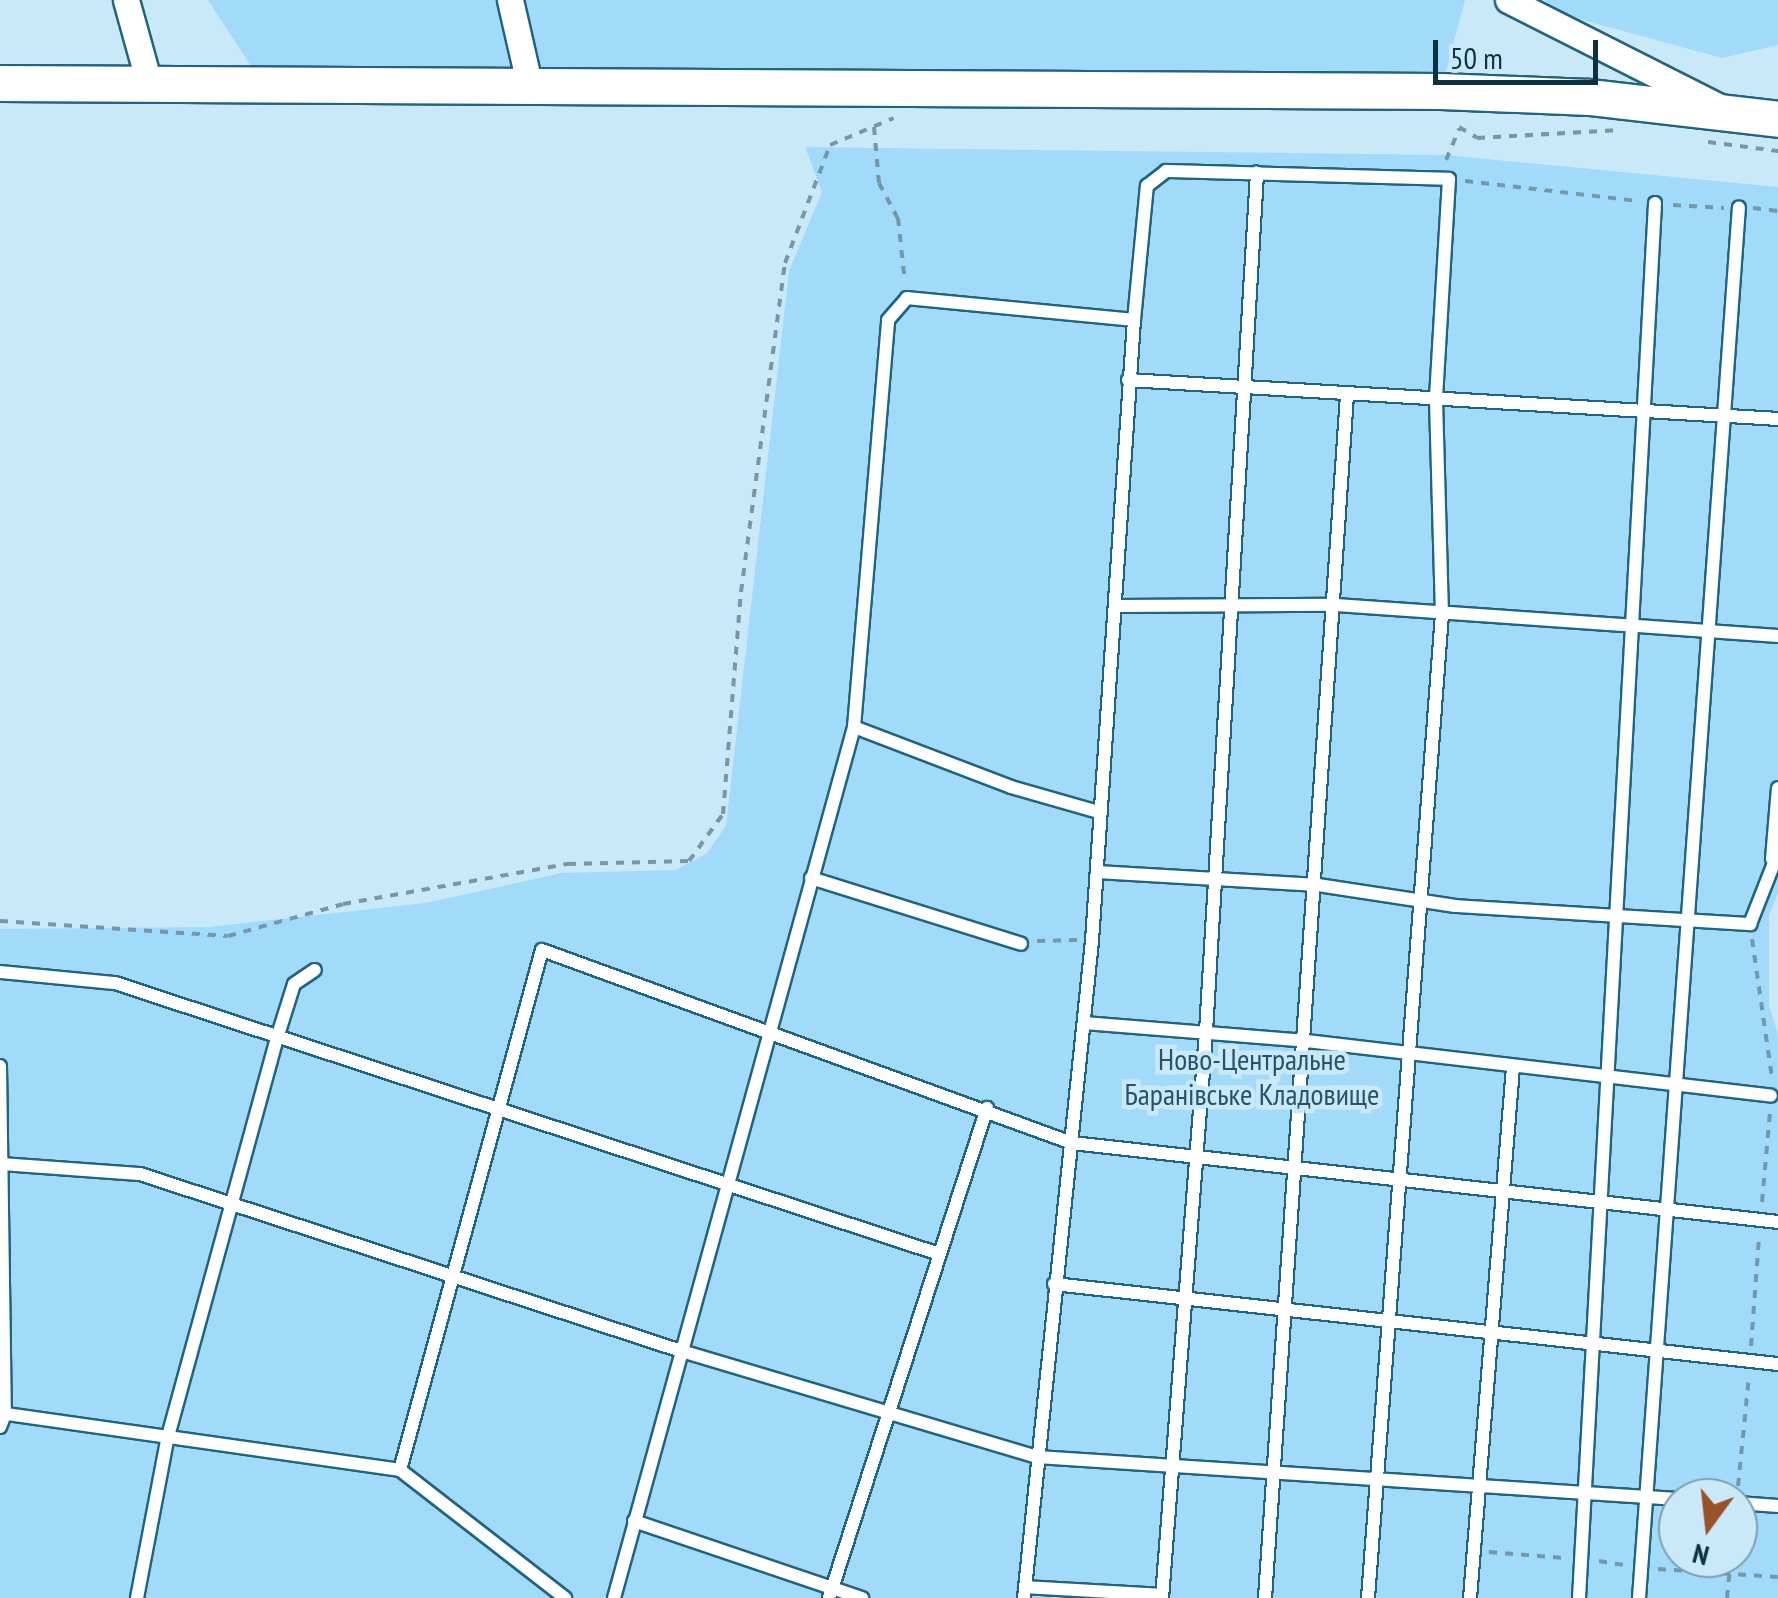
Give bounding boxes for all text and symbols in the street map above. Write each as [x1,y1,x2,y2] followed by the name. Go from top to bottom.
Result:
[1438,20,1603,82] scale bar
[1450,38,1503,77] text: 50 m
[1125,1041,1379,1112] park label: Ново-Центральне Баранівське Кладовище
[1658,1478,1758,1578] north arrow
[1689,1536,1713,1575] text: N

